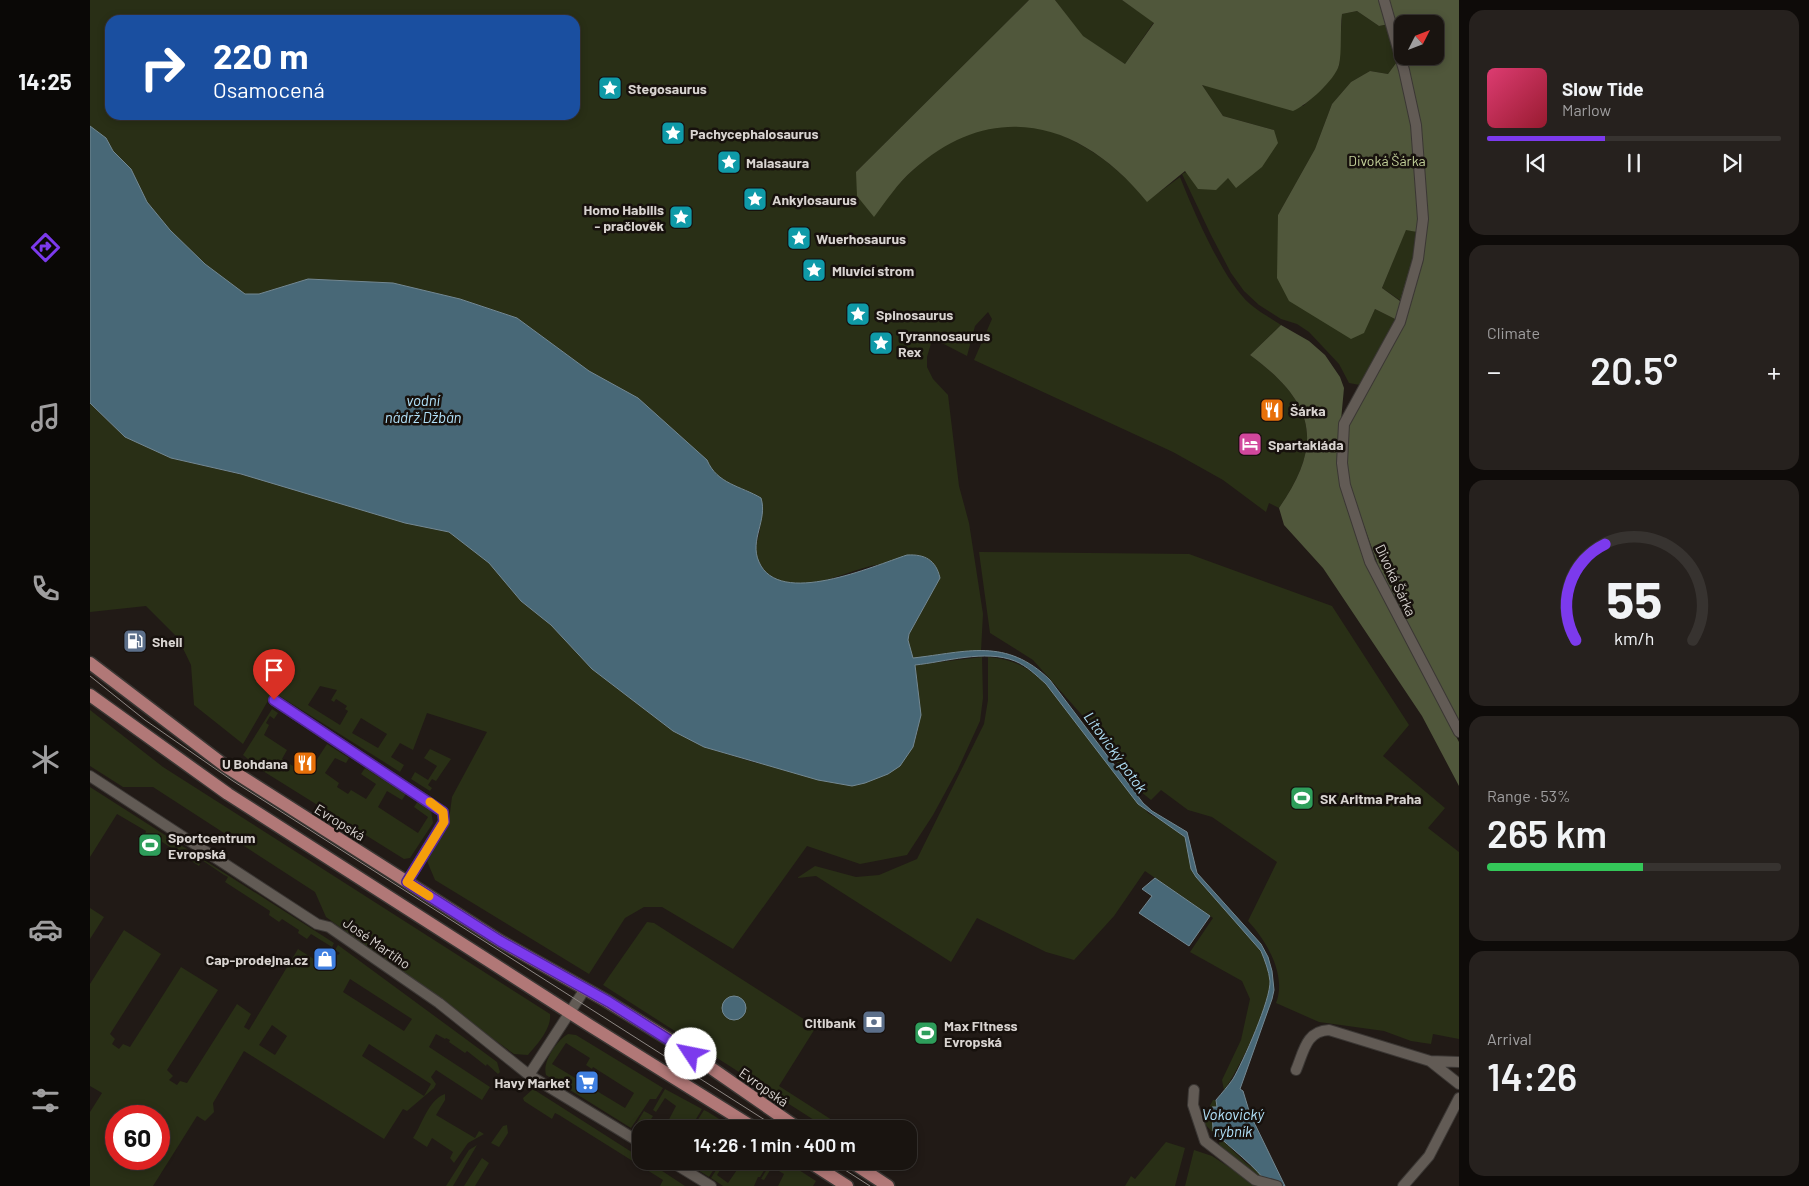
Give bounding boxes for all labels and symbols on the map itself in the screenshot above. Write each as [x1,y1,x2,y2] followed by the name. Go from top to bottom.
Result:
[1394,15,1444,65] north arrow
[597,75,623,101] place icon: Stegosaurus
[628,80,707,97] place label: Stegosaurus
[660,120,686,146] place icon: Pachycephalosaurus
[690,125,818,142] place label: Pachycephalosaurus
[716,149,742,175] place icon: Maiasaura
[1348,152,1426,169] park label: Divoká Šárka
[746,154,809,171] place label: Maiasaura
[742,186,768,212] place icon: Ankylosaurus
[772,191,857,208] place label: Ankylosaurus
[583,201,665,234] place label: Homo Habilis - pračlověk
[668,204,694,230] place icon: Homo Habilis - pračlověk
[786,225,812,251] place icon: Wuerhosaurus
[816,230,906,247] place label: Wuerhosaurus
[801,257,827,283] place icon: Mluvící strom
[832,262,915,279] place label: Mluvící strom
[845,301,871,327] place icon: Spinosaurus
[876,306,953,323] place label: Spinosaurus
[898,327,990,360] place label: Tyrannosaurus Rex
[868,330,894,356] place icon: Tyrannosaurus Rex
[385,391,461,426] water label: vodní nádrž Džbán
[1259,397,1285,423] restaurant icon: Šárka
[1290,402,1326,419] place label: Šárka
[1237,431,1263,457] hotel icon: Spartakiáda
[1268,436,1344,453] place label: Spartakiáda
[1372,541,1420,619] street label: Divoká Šárka
[122,628,148,654] fuel station icon: Shell
[152,633,182,650] place label: Shell
[253,649,295,700] pin
[1081,708,1152,797] water label: Litovický potok
[292,750,318,776] restaurant icon: U Bohdana
[222,755,288,772] place label: U Bohdana
[1289,785,1315,811] sports icon: SK Aritma Praha
[1320,790,1422,807] place label: SK Aritma Praha
[312,800,368,844] street label: Evropská
[168,829,256,862] place label: Sportcentrum Evropská
[137,832,163,858] sports icon: Sportcentrum Evropská
[340,914,414,972] street label: José Martího
[312,946,338,972] shop icon: Cap-prodejna.cz
[206,951,309,968] place label: Cap-prodejna.cz
[861,1009,887,1035] bank icon: Citibank
[805,1014,857,1031] place label: Citibank
[944,1017,1018,1050] place label: Max Fitness Evropská
[913,1020,939,1046] sports icon: Max Fitness Evropská
[664,1027,716,1079] position arrow
[736,1064,792,1110] street label: Evropská
[574,1069,600,1095] supermarket icon: Havy Market
[494,1074,570,1091] place label: Havy Market
[105,1105,170,1170] speed limit sign: 60
[1202,1105,1266,1140] water label: Vokovický rybník

